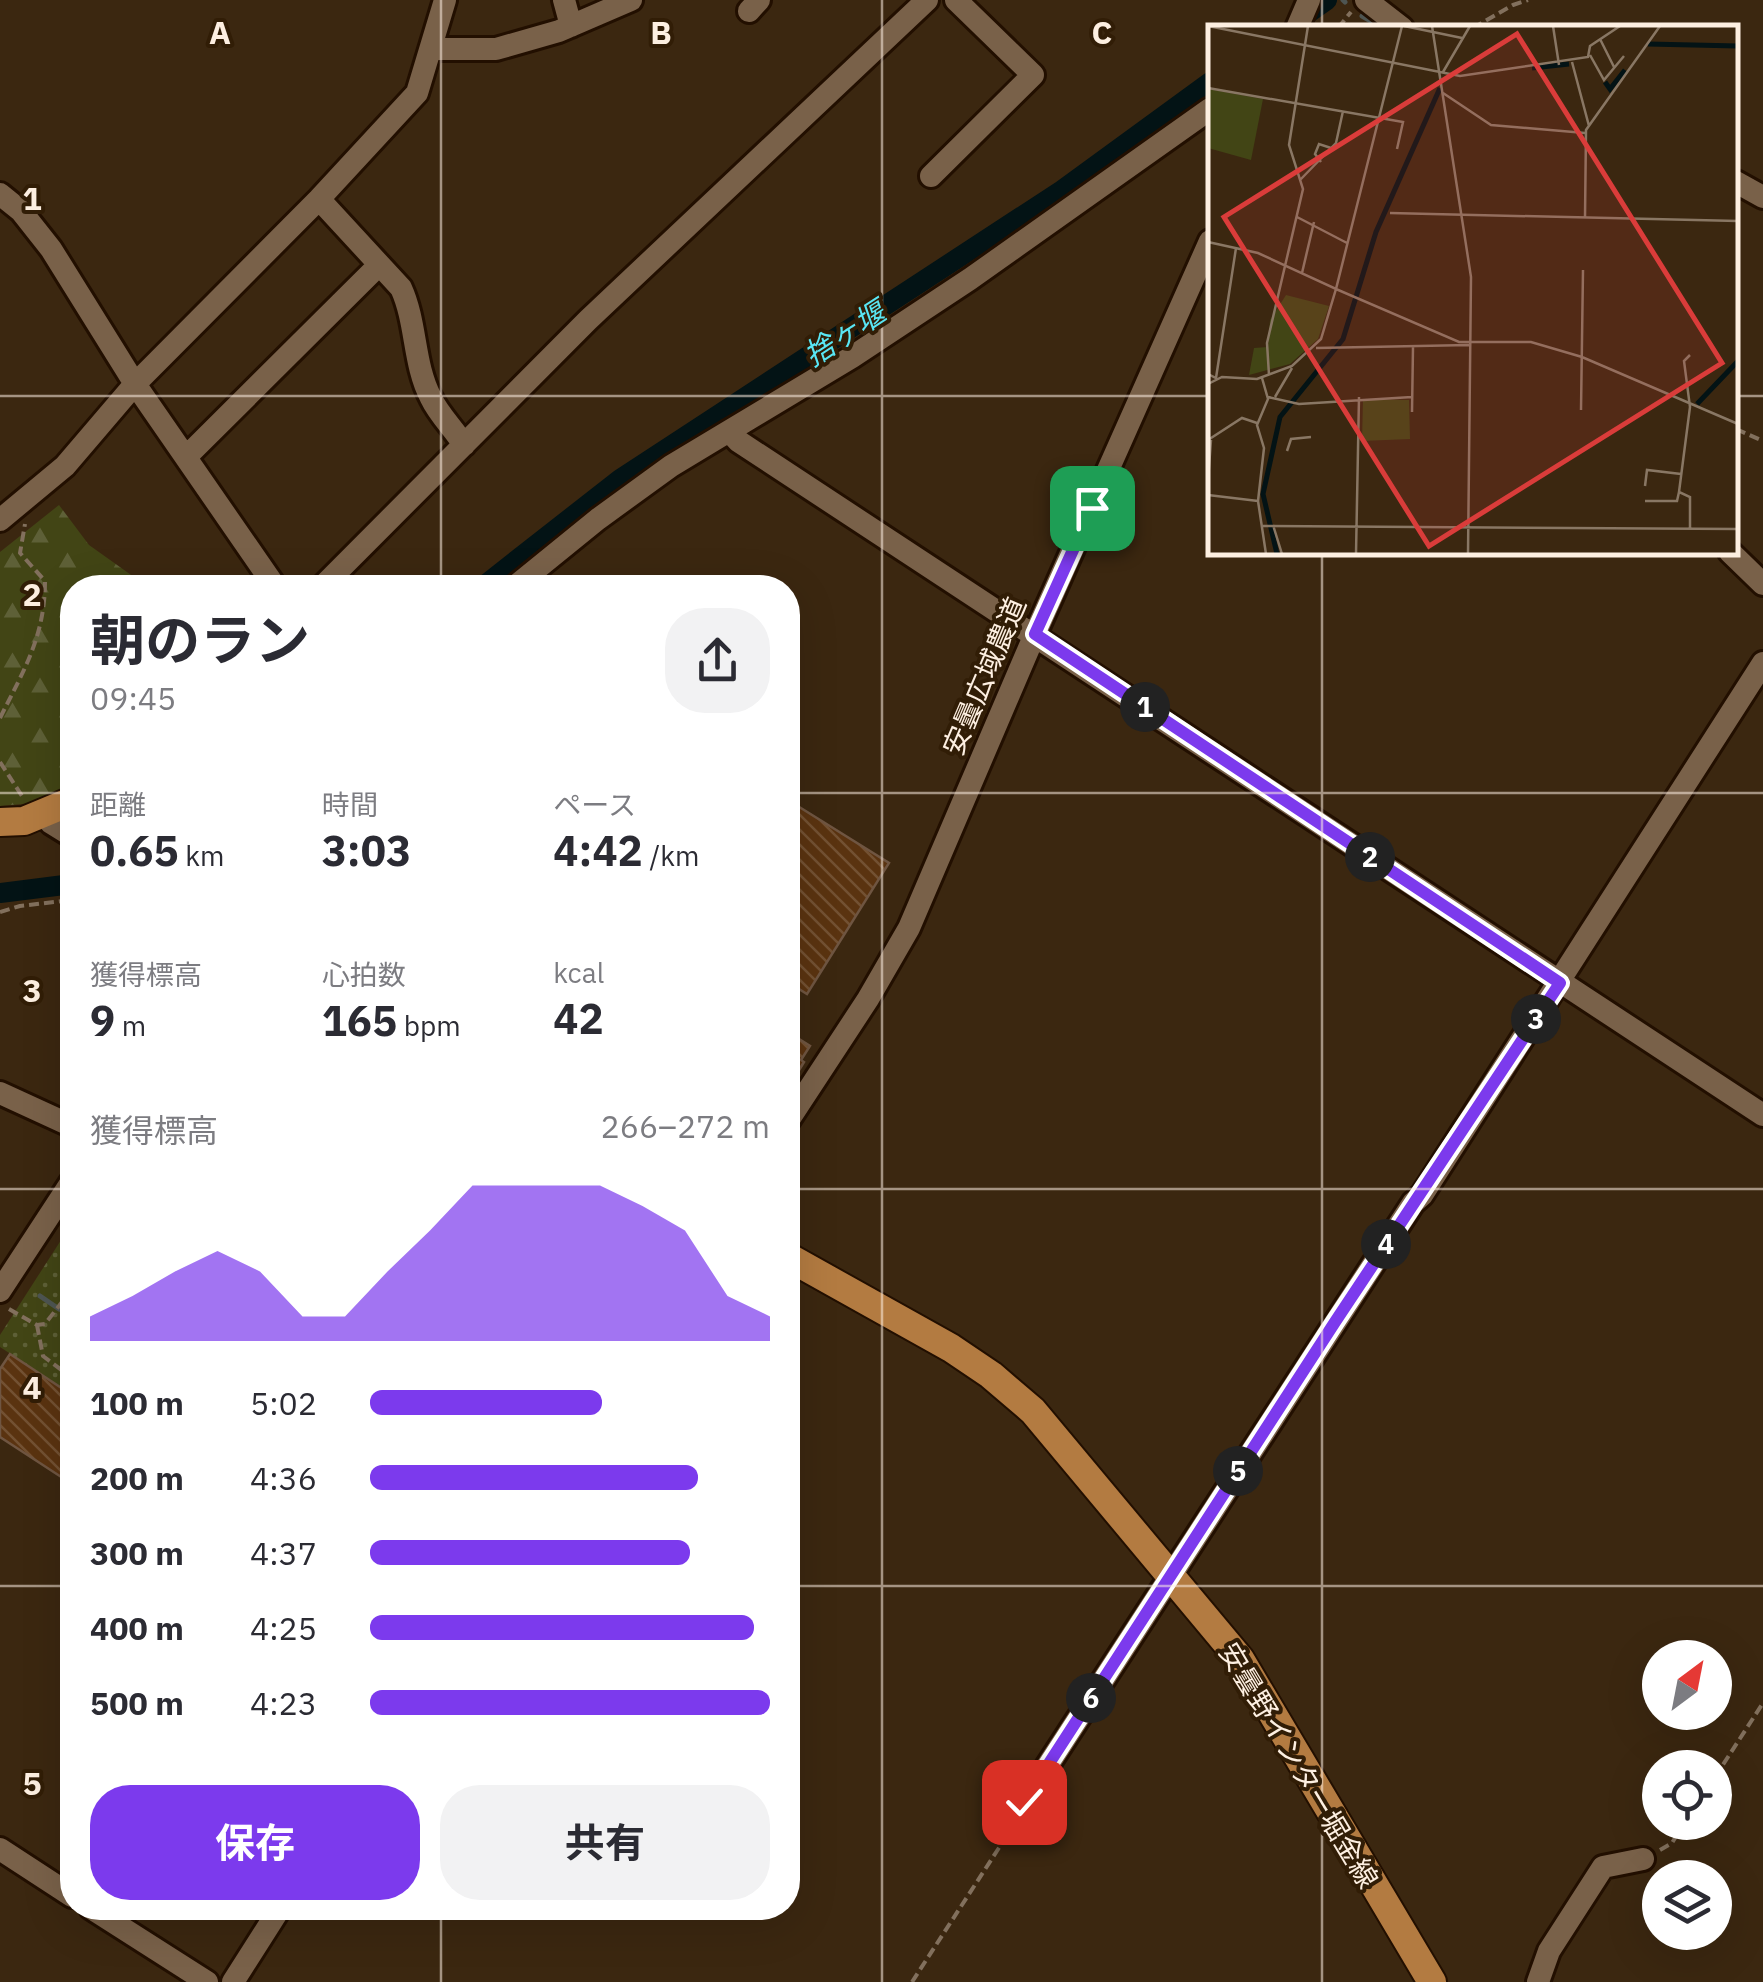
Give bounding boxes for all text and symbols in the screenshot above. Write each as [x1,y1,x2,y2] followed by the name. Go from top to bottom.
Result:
[209,11,231,53] text: A
[650,11,672,53] text: B
[1092,11,1112,53] text: C
[1208,25,1738,555] inset map
[22,177,42,219] text: 1
[796,289,897,374] water label: 捨ヶ堰
[1050,466,1135,551] pin
[1065,481,1120,536] icon: arrive
[22,573,42,615] text: 2
[934,591,1034,761] street label: 安曇広域農道
[90,604,310,675] text: 朝のラン
[665,608,770,713] button: share
[90,677,176,719] text: 09:45
[1120,682,1170,732] pin: 1
[1137,688,1153,725] text: 1
[90,786,146,823] text: 距離
[322,786,378,823] text: 時間
[553,786,636,823] text: ペース
[90,823,179,878] text: 0.65
[322,823,411,878] text: 3:03
[553,823,643,878] text: 4:42
[1345,832,1395,882] pin: 2
[179,837,224,874] text: km
[643,837,699,874] text: /km
[1362,838,1378,875] text: 2
[553,954,604,991] text: kcal
[90,956,202,993] text: 獲得標高
[322,956,406,993] text: 心拍数
[22,969,42,1011] text: 3
[553,991,604,1046] text: 42
[90,993,115,1048] text: 9
[322,993,397,1048] text: 165
[1511,994,1561,1044] pin: 3
[1528,1000,1544,1037] text: 3
[115,1007,146,1044] text: m
[397,1007,461,1044] text: bpm
[600,1105,770,1147] text: 266–272 m
[90,1109,218,1151] text: 獲得標高
[1361,1219,1411,1269] pin: 4
[1378,1225,1394,1262] text: 4
[22,1366,42,1408] text: 4
[90,1382,184,1424] text: 100 m
[250,1382,317,1424] text: 5:02
[1213,1446,1263,1496] pin: 5
[1230,1452,1246,1489] text: 5
[90,1457,184,1499] text: 200 m
[250,1457,317,1499] text: 4:36
[90,1532,184,1574] text: 300 m
[250,1532,317,1574] text: 4:37
[90,1607,184,1649] text: 400 m
[250,1607,317,1649] text: 4:25
[1211,1635,1387,1895] street label: 安曇野インター堀金線
[1642,1640,1732,1730] north arrow
[1642,1640,1732,1950] map controls
[1066,1673,1116,1723] pin: 6
[1083,1679,1099,1716] text: 6
[90,1682,184,1724] text: 500 m
[250,1682,317,1724] text: 4:23
[1642,1750,1732,1840] button: locate
[982,1760,1067,1845] pin
[22,1762,42,1804] text: 5
[997,1775,1052,1830] icon: check
[90,1785,420,1900] button: 保存
[440,1785,770,1900] button: 共有
[1642,1860,1732,1950] button: layers

